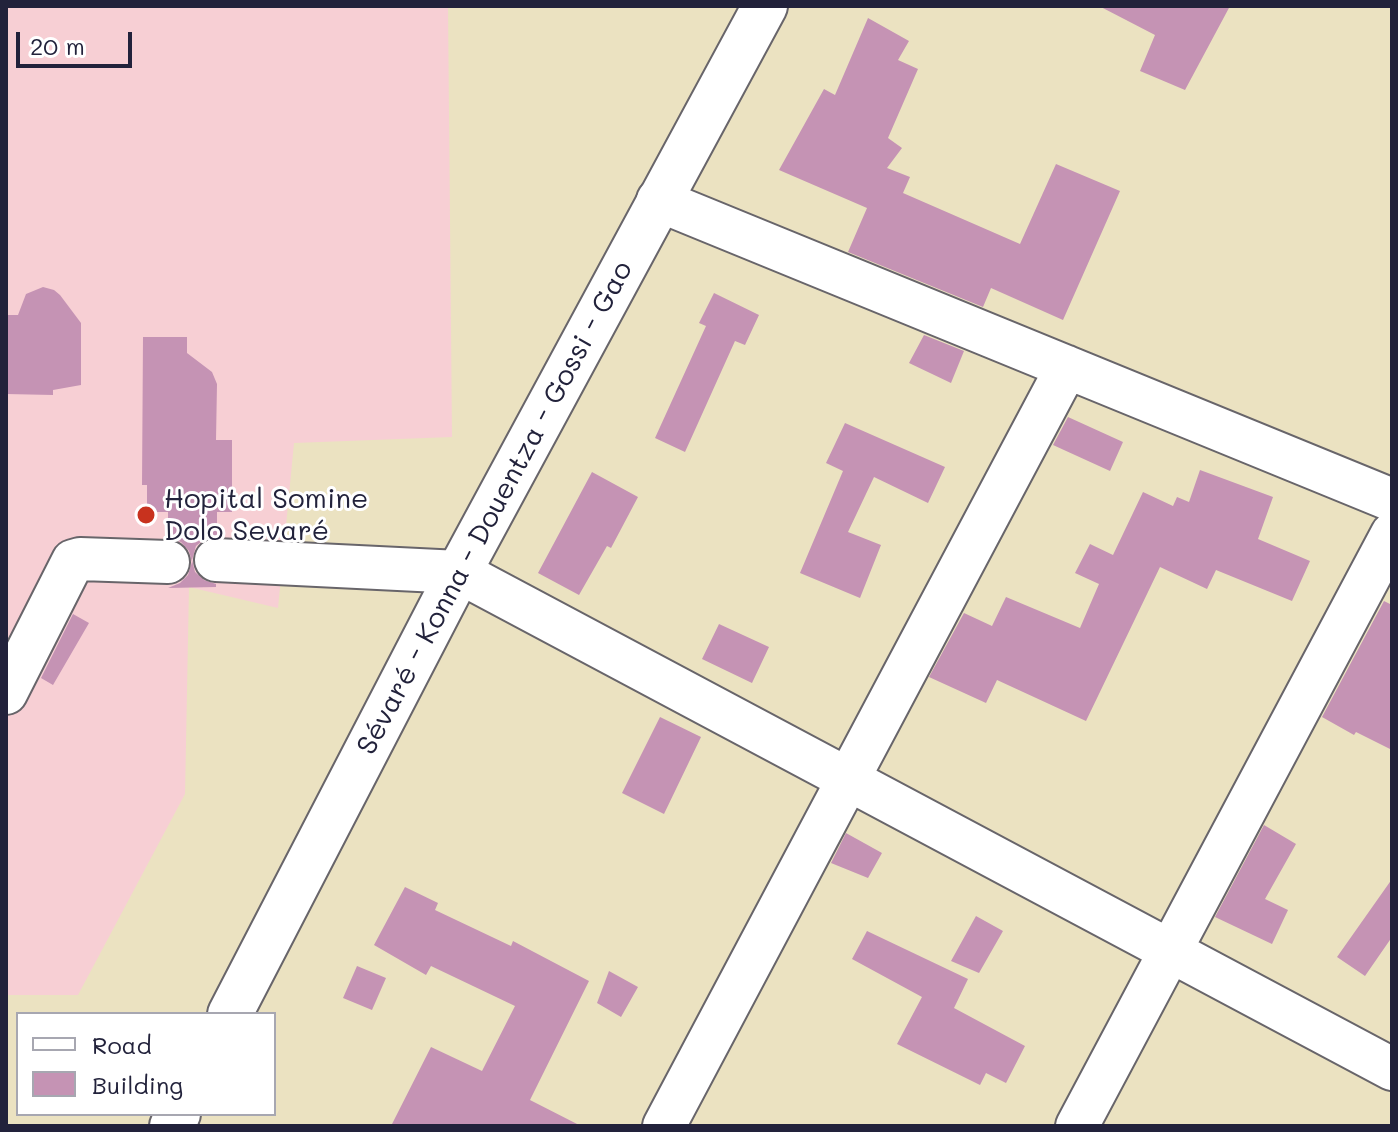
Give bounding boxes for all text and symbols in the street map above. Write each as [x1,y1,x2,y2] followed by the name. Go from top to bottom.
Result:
[20,16,136,66] scale bar
[30,30,85,61] text: 20 m
[350,255,640,761] street label: Sévaré - Konna - Douentza - Gossi - Gao
[164,482,368,548] place label: Hopital Somine Dolo Sevaré
[135,504,157,526] marker: Hopital Somine Dolo Sevaré
[16,1012,276,1116] legend
[92,1029,152,1060] text: Road
[92,1069,183,1100] text: Building

